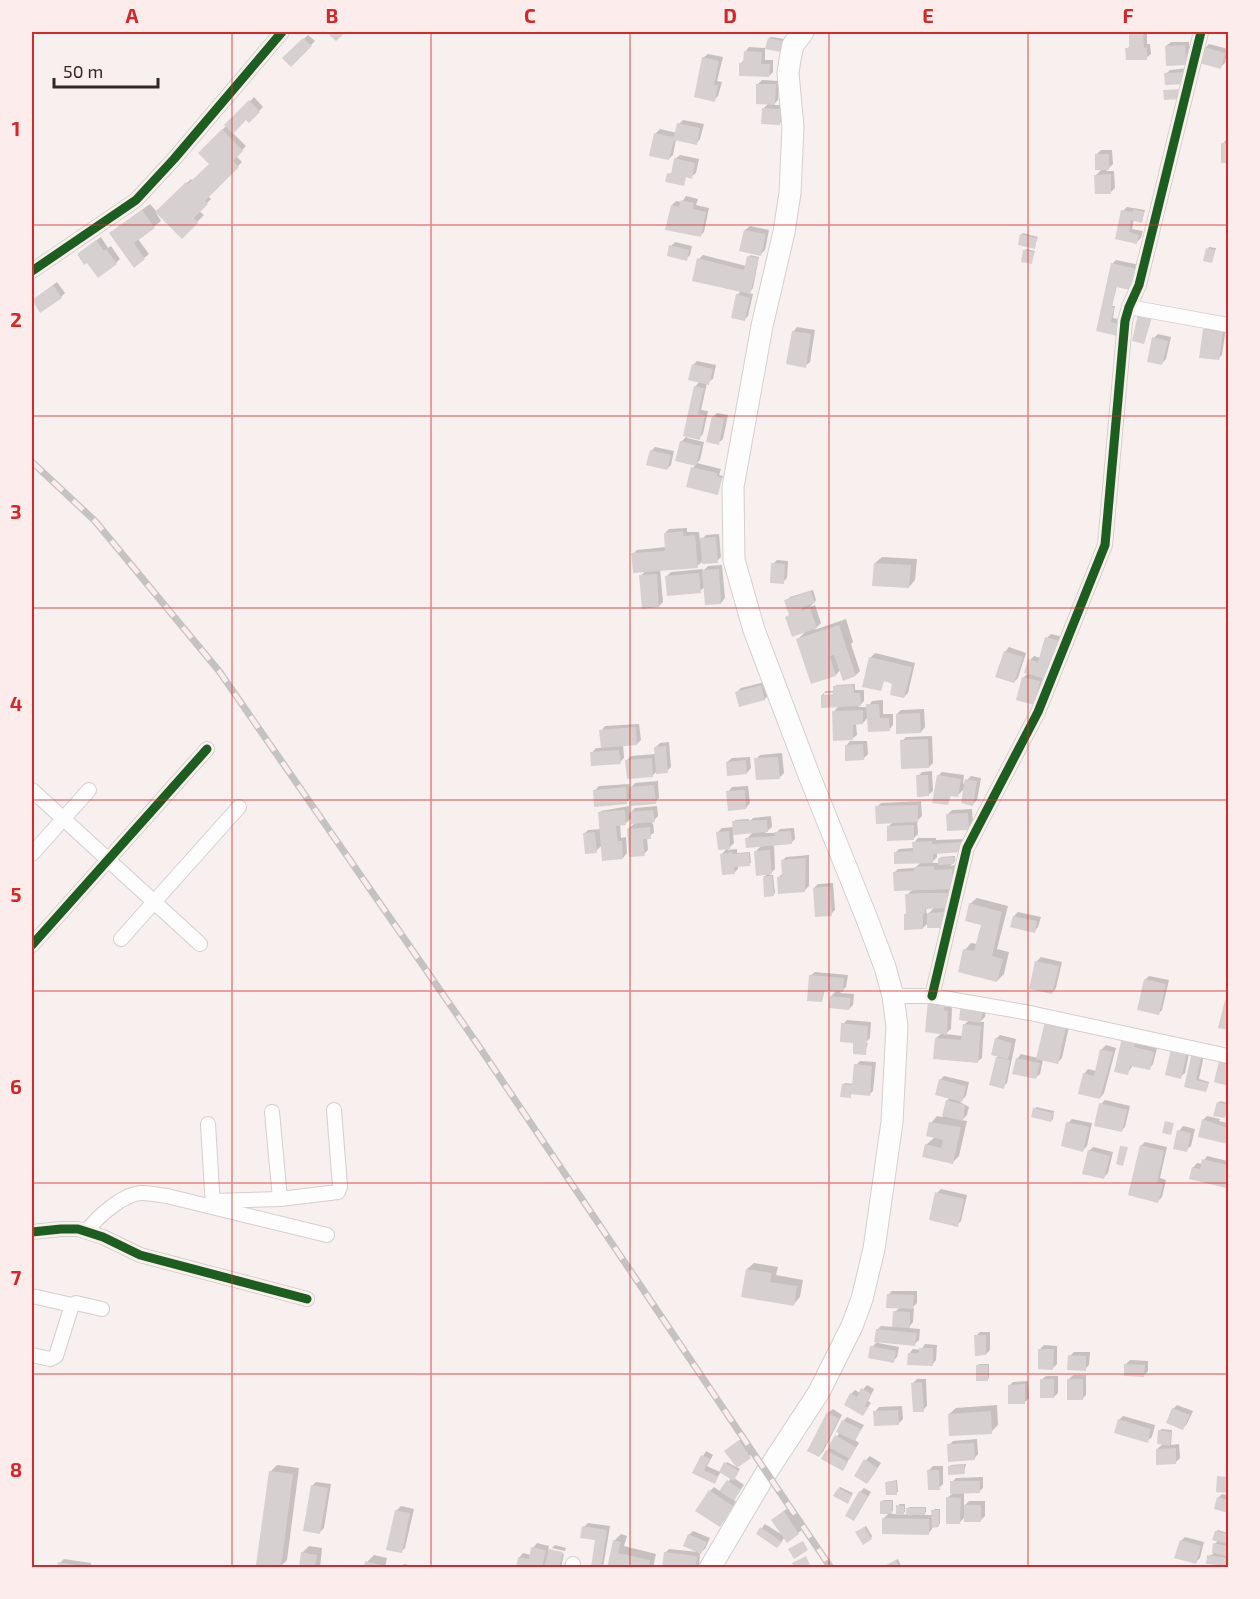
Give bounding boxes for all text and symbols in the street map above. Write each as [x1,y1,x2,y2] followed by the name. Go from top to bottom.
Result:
[125,3,139,27] text: A
[326,3,338,27] text: B
[524,3,536,27] text: C
[723,3,737,27] text: D
[922,3,934,27] text: E
[1122,3,1134,27] text: F
[54,51,158,89] scale bar
[63,60,103,82] text: 50 m
[12,116,20,140] text: 1
[10,307,22,331] text: 2
[10,499,22,523] text: 3
[10,691,23,715] text: 4
[10,882,22,906] text: 5
[10,1074,22,1098] text: 6
[11,1265,22,1289] text: 7
[10,1457,22,1481] text: 8

